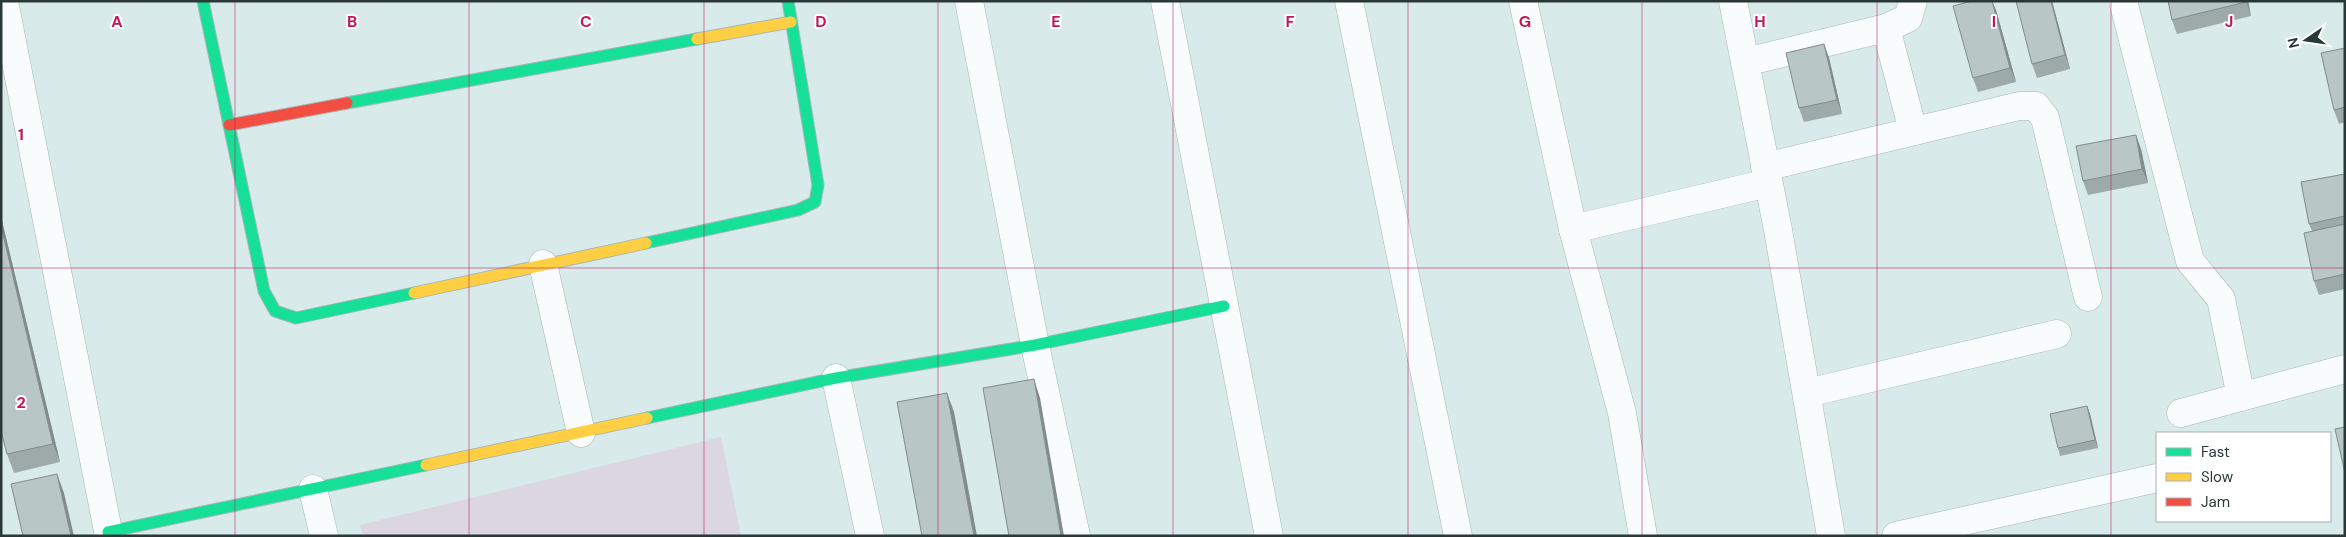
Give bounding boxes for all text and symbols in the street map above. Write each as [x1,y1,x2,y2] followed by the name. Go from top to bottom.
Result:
[111,11,123,32] text: A
[347,11,357,32] text: B
[580,11,592,32] text: C
[815,11,827,32] text: D
[1051,11,1061,32] text: E
[1286,11,1295,32] text: F
[1519,11,1531,32] text: G
[1754,11,1766,32] text: H
[1992,11,1996,32] text: I
[2225,11,2233,32] text: J
[2281,15,2331,65] north arrow
[2283,36,2303,50] text: N
[18,124,24,145] text: 1
[16,392,26,413] text: 2
[2156,432,2331,522] legend
[2201,442,2230,462] text: Fast
[2201,467,2234,487] text: Slow
[2201,492,2230,512] text: Jam

